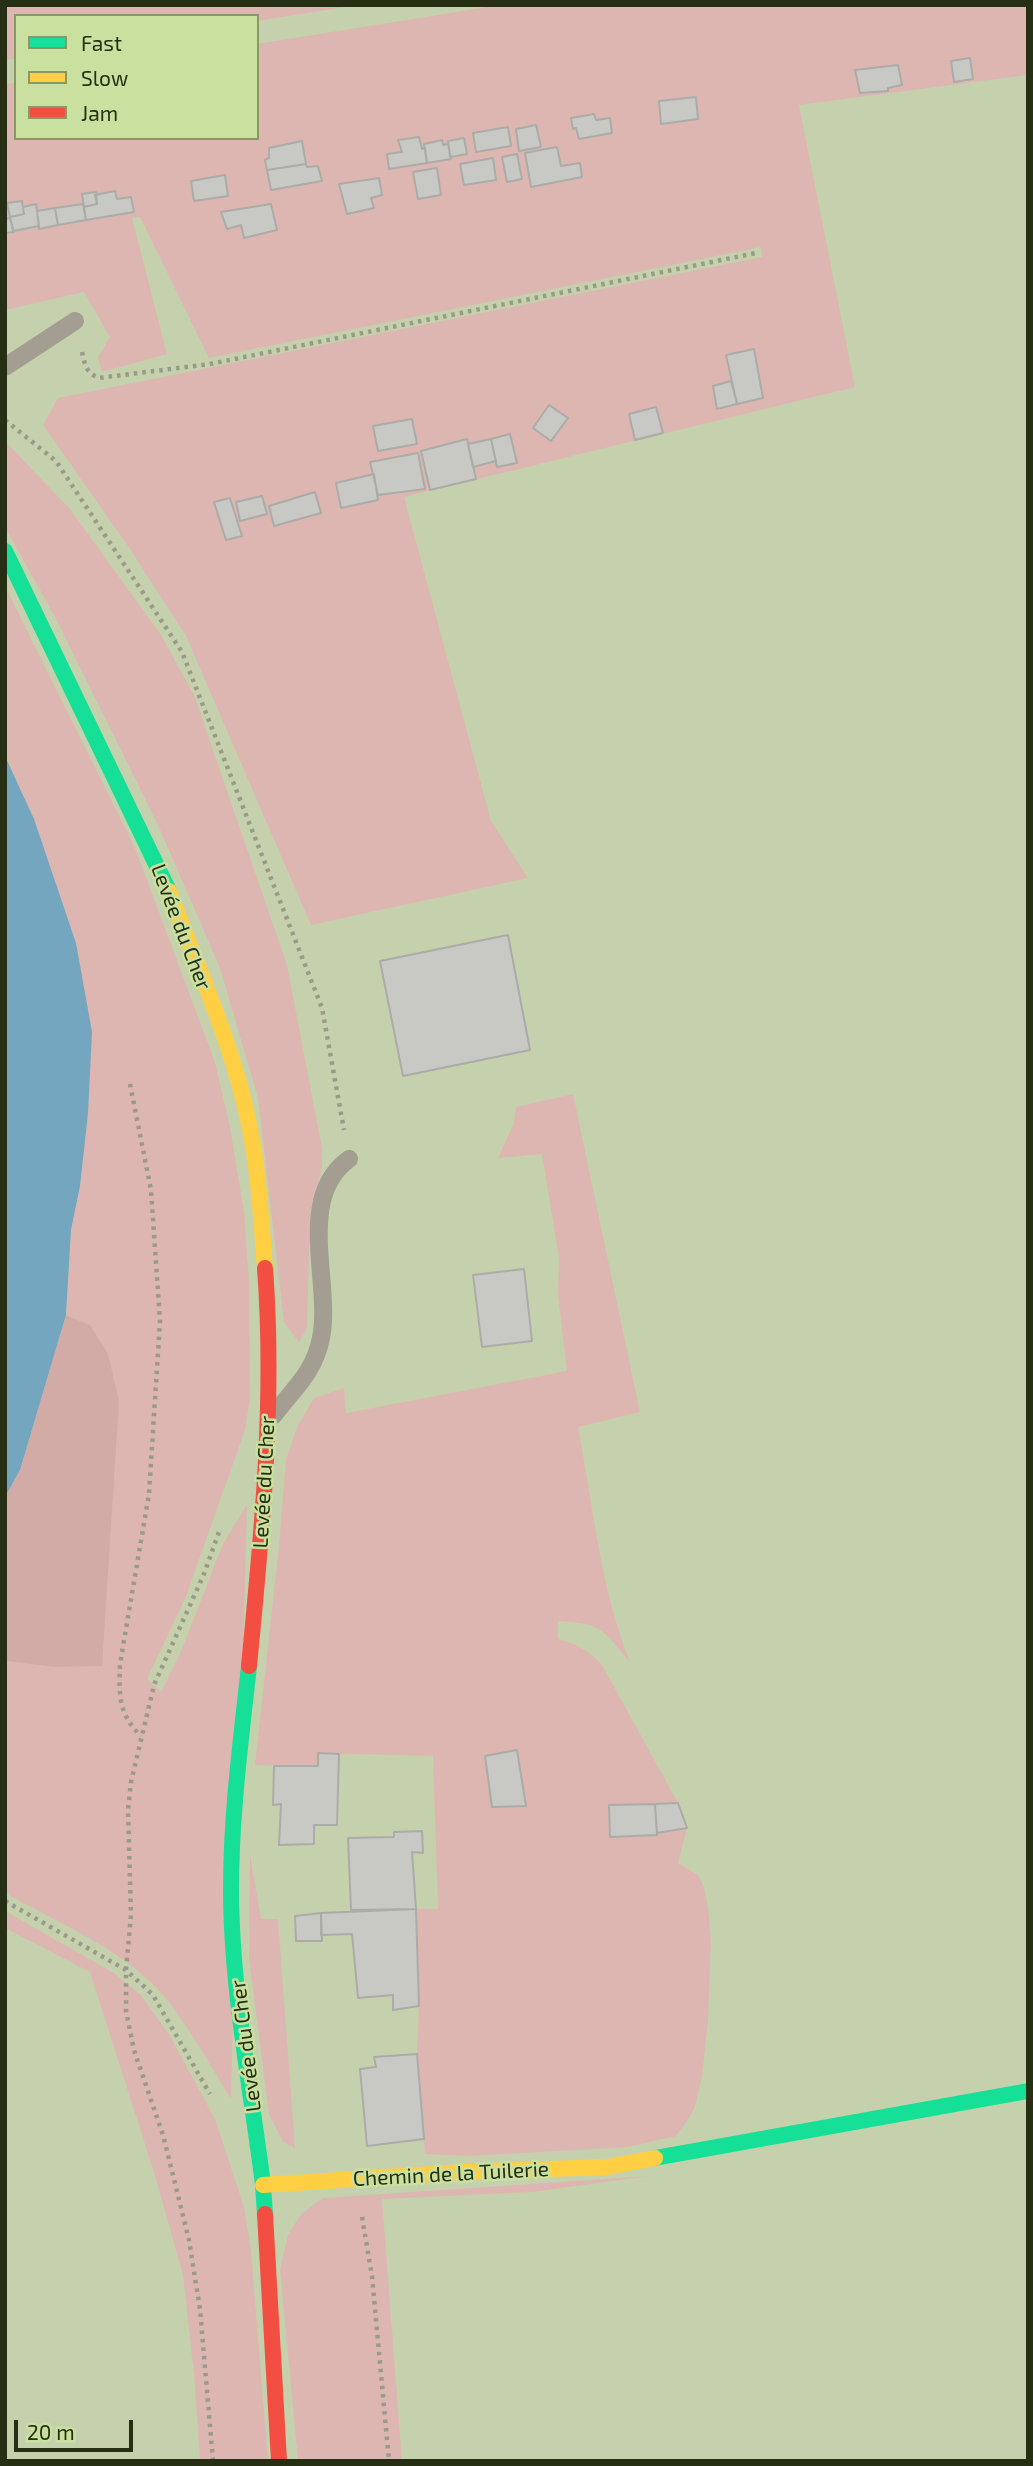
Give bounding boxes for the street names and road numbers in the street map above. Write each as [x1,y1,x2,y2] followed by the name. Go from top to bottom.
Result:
[145,861,217,993] street label: Levée du Cher
[248,1415,280,1549] street label: Levée du Cher
[225,1979,267,2113] street label: Levée du Cher
[352,2156,550,2192] street label: Chemin de la Tuilerie

